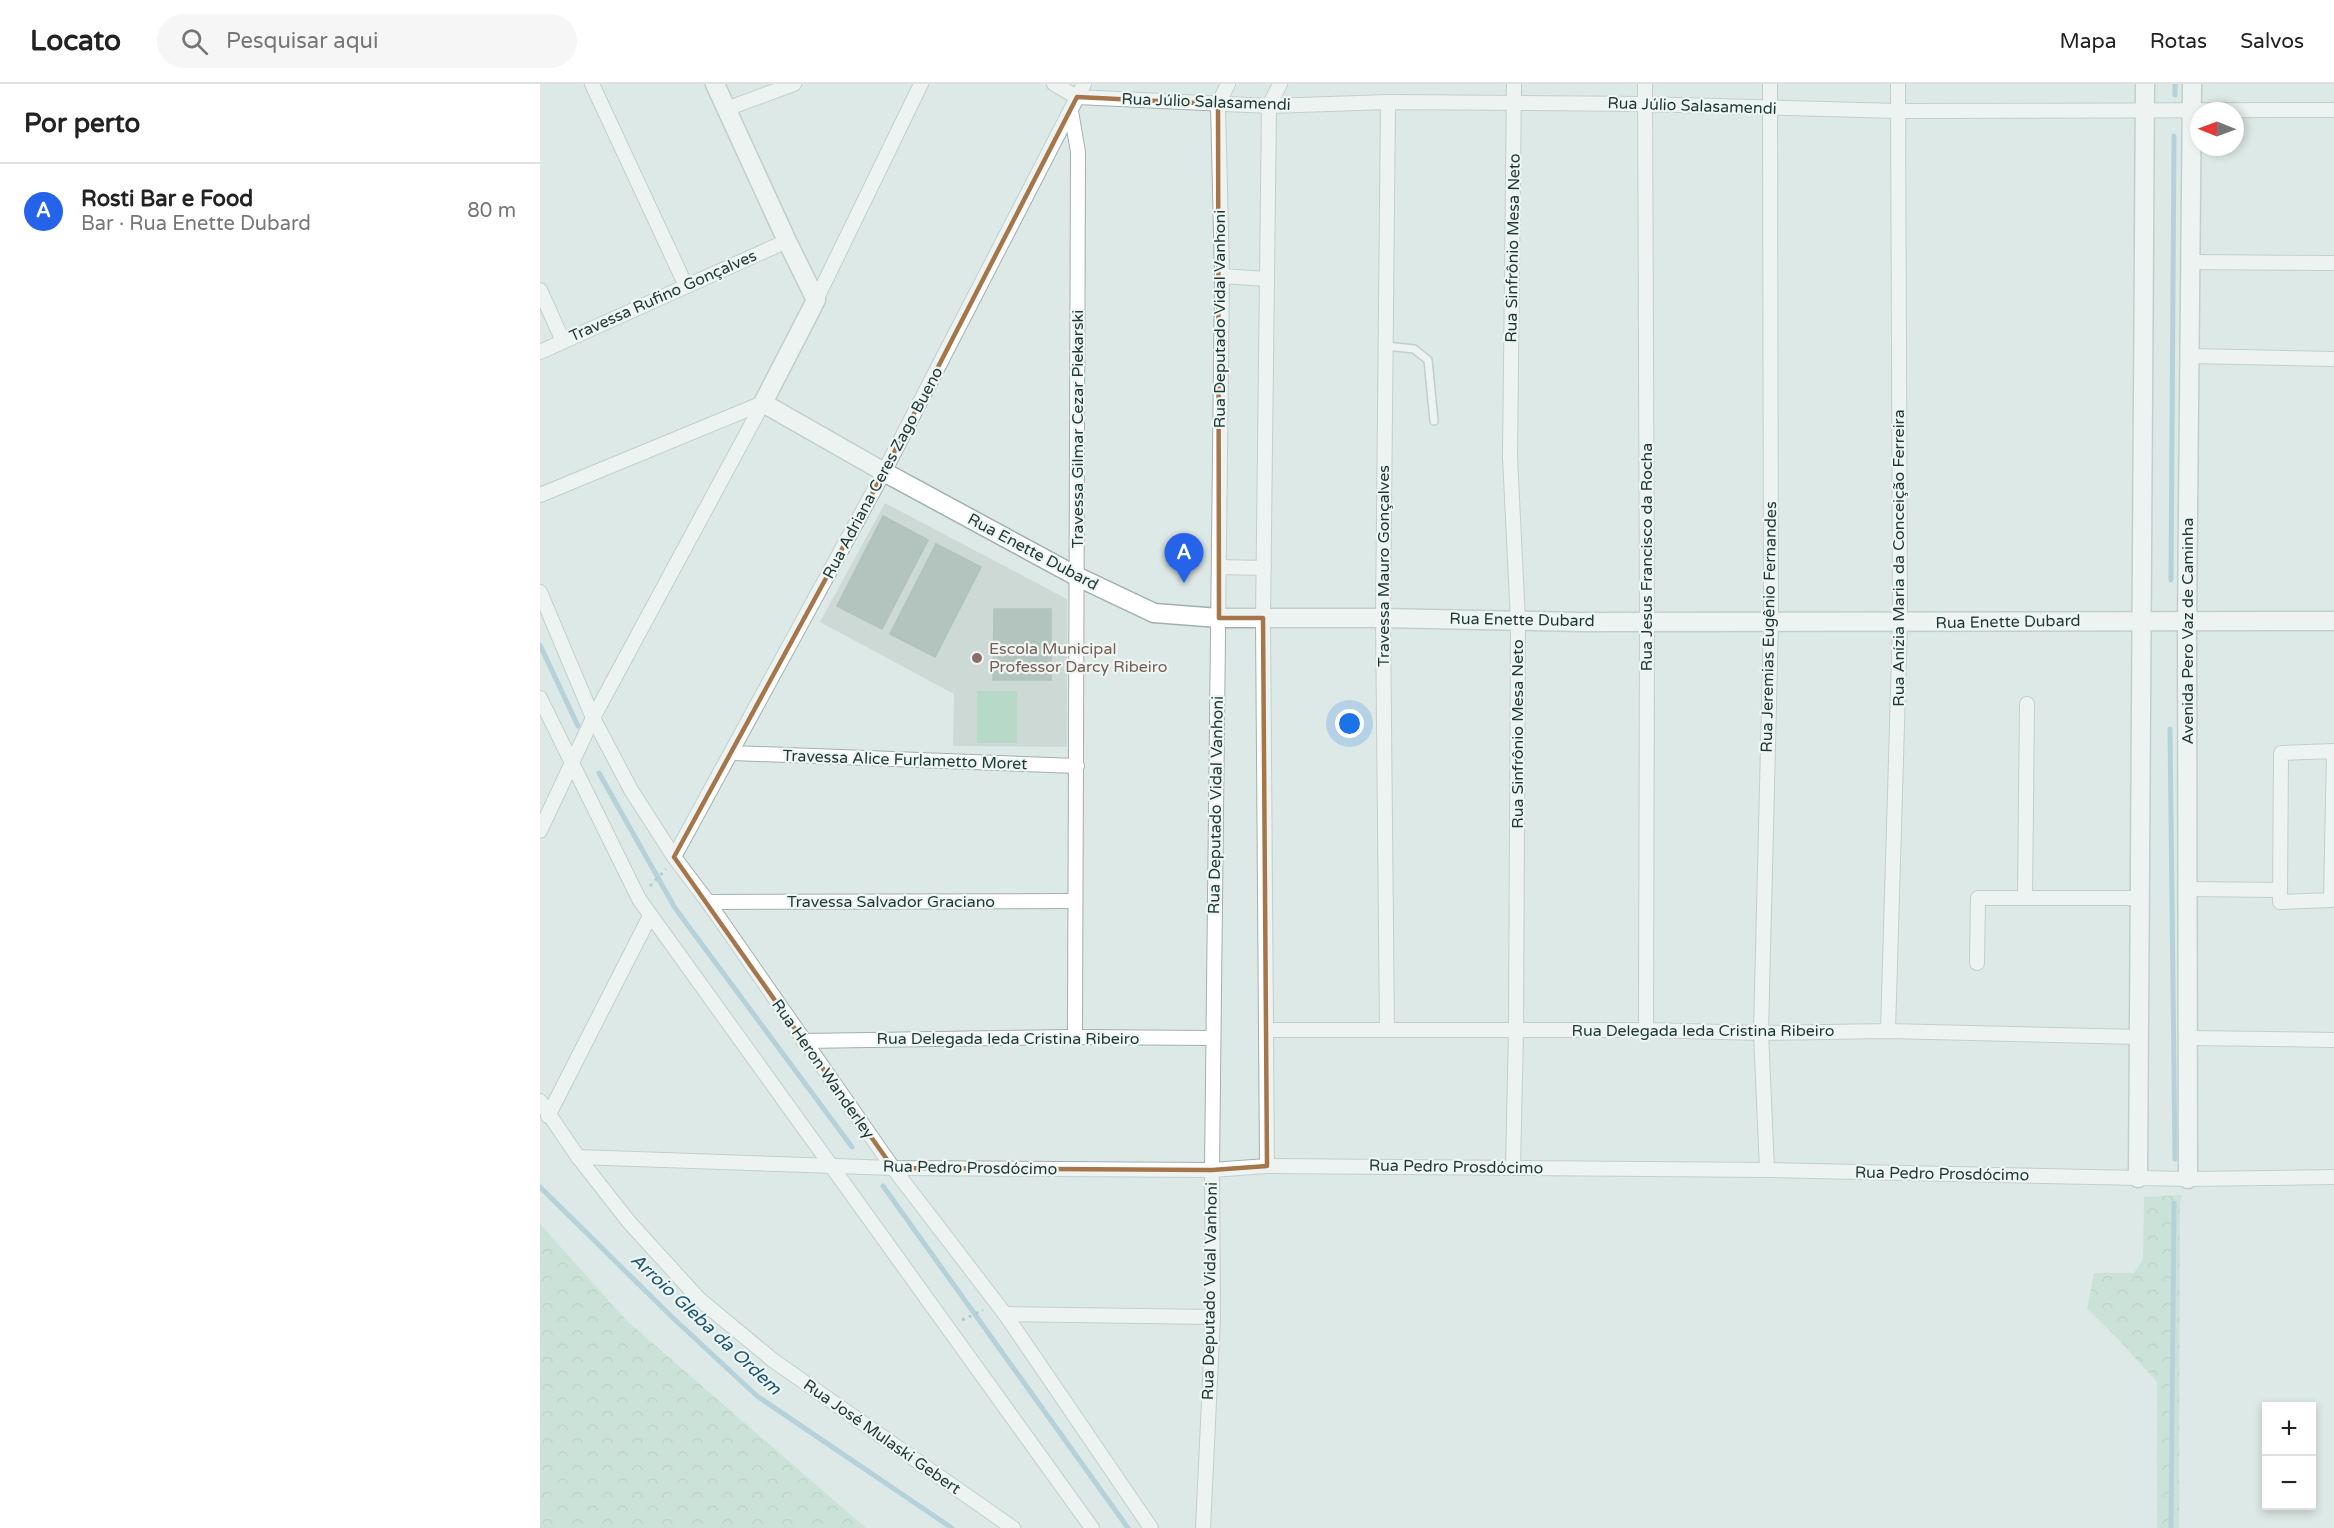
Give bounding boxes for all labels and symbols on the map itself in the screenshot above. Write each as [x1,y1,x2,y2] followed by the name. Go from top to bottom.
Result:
[1121,89,1291,115] street label: Rua Júlio Salasamendi
[1607,93,1777,119] street label: Rua Júlio Salasamendi
[2190,102,2244,156] north arrow
[1501,153,1525,343] street label: Rua Sinfrônio Mesa Neto
[1210,210,1230,428] street label: Rua Deputado Vidal Vanhoni
[566,246,760,346] street label: Travessa Rufino Gonçalves
[1068,310,1088,548] street label: Travessa Gilmar Cezar Piekarski
[818,364,948,582] street label: Rua Adriana Ceres Zago Bueno
[1889,409,1909,707] street label: Rua Anízia Maria da Conceição Ferreira
[1637,443,1657,671] street label: Rua Jesus Francisco da Rocha
[1374,465,1394,667] street label: Travessa Mauro Gonçalves
[1757,501,1781,753] street label: Rua Jeremias Eugênio Fernandes
[964,509,1102,595] street label: Rua Enette Dubard
[2178,517,2198,745] street label: Avenida Pero Vaz de Caminha
[1164,534,1204,583] pin: A
[1449,609,1595,631] street label: Rua Enette Dubard
[1935,611,2081,633] street label: Rua Enette Dubard
[989,639,1167,677] place label: Escola Municipal Professor Darcy Ribeiro
[1508,639,1528,829] street label: Rua Sinfrônio Mesa Neto
[970,651,984,665] marker: Escola Municipal Professor Darcy Ribeiro
[1204,696,1228,914] street label: Rua Deputado Vidal Vanhoni
[1335,709,1364,738] your location
[782,746,1028,774] street label: Travessa Alice Furlametto Moret
[787,892,995,912] street label: Travessa Salvador Graciano
[767,995,879,1143] street label: Rua Heron Wanderley
[1572,1021,1834,1041] street label: Rua Delegada Ieda Cristina Ribeiro
[877,1029,1139,1049] street label: Rua Delegada Ieda Cristina Ribeiro
[1369,1155,1543,1179] street label: Rua Pedro Prosdócimo
[883,1156,1057,1180] street label: Rua Pedro Prosdócimo
[1855,1162,2029,1186] street label: Rua Pedro Prosdócimo
[1198,1182,1222,1400] street label: Rua Deputado Vidal Vanhoni
[626,1249,786,1400] water label: Arroio Gleba da Ordem
[799,1375,965,1499] street label: Rua José Mulaski Gebert

